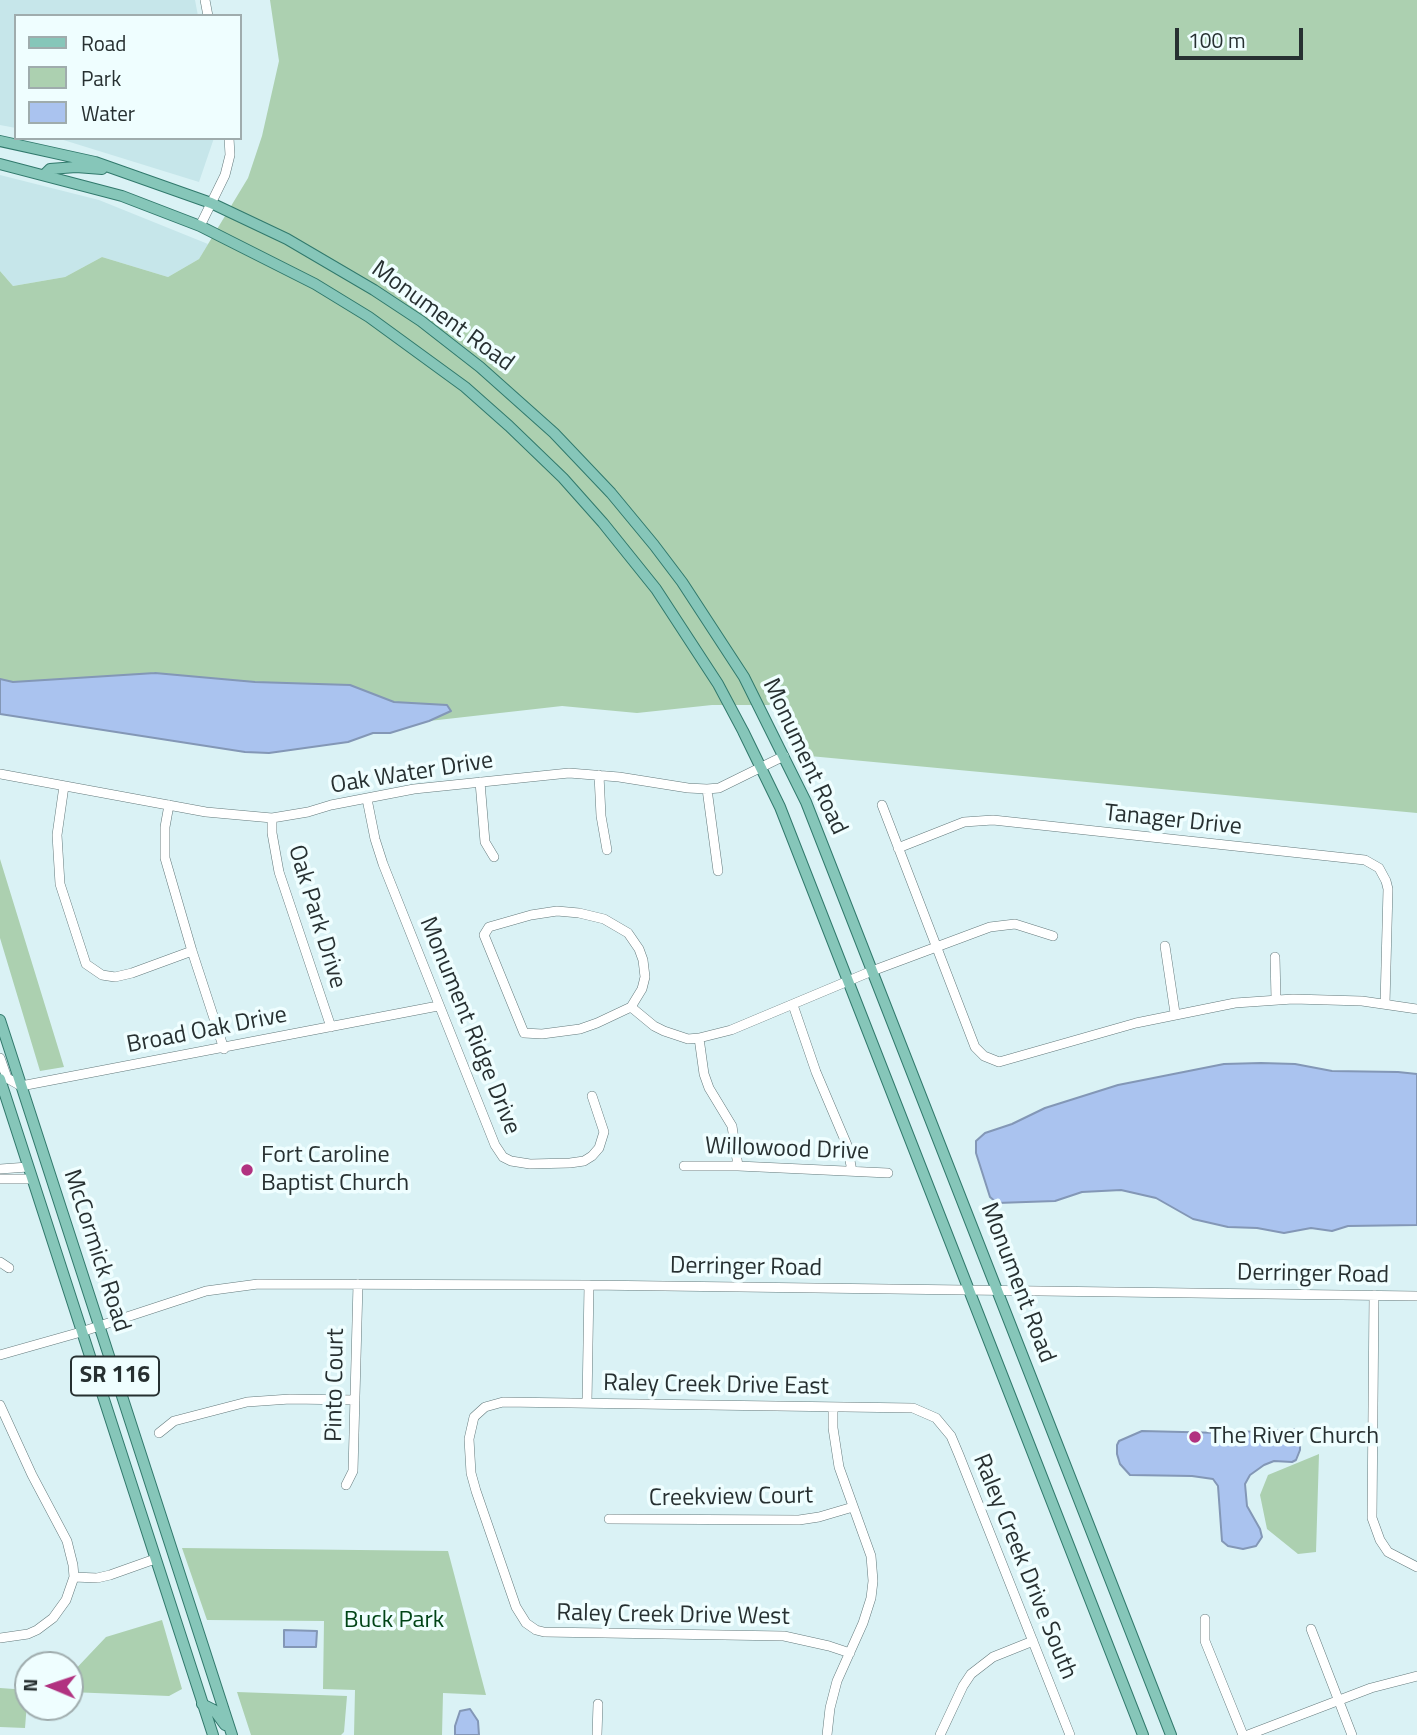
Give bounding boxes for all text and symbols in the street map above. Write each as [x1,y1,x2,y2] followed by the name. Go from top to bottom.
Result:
[14,14,242,140] legend
[1179,14,1307,58] scale bar
[1188,24,1245,56] text: 100 m
[81,27,126,59] text: Road
[81,62,121,94] text: Park
[81,97,135,129] text: Water
[365,256,519,378] street label: Monument Road
[755,674,853,840] street label: Monument Road
[329,747,495,801] street label: Oak Water Drive
[1103,799,1243,843] street label: Tanager Drive
[281,842,351,992] street label: Oak Park Drive
[412,913,526,1139] street label: Monument Ridge Drive
[124,1001,290,1061] street label: Broad Oak Drive
[704,1133,870,1167] street label: Willowood Drive
[261,1142,409,1198] place label: Fort Caroline Baptist Church
[239,1162,255,1178] marker: Fort Caroline Baptist Church
[56,1166,136,1336] street label: McCormick Road
[973,1199,1061,1367] street label: Monument Road
[670,1252,822,1284] street label: Derringer Road
[1237,1259,1389,1291] street label: Derringer Road
[321,1328,351,1442] street label: Pinto Court
[71,1357,159,1396] road number: SR 116
[603,1370,829,1402] street label: Raley Creek Drive East
[1209,1423,1379,1451] place label: The River Church
[1187,1429,1203,1445] marker: The River Church
[966,1450,1082,1684] street label: Raley Creek Drive South
[649,1482,813,1514] street label: Creekview Court
[556,1600,790,1632] street label: Raley Creek Drive West
[344,1607,444,1635] park label: Buck Park
[14,1651,84,1721] north arrow
[15,1678,44,1692] text: N

